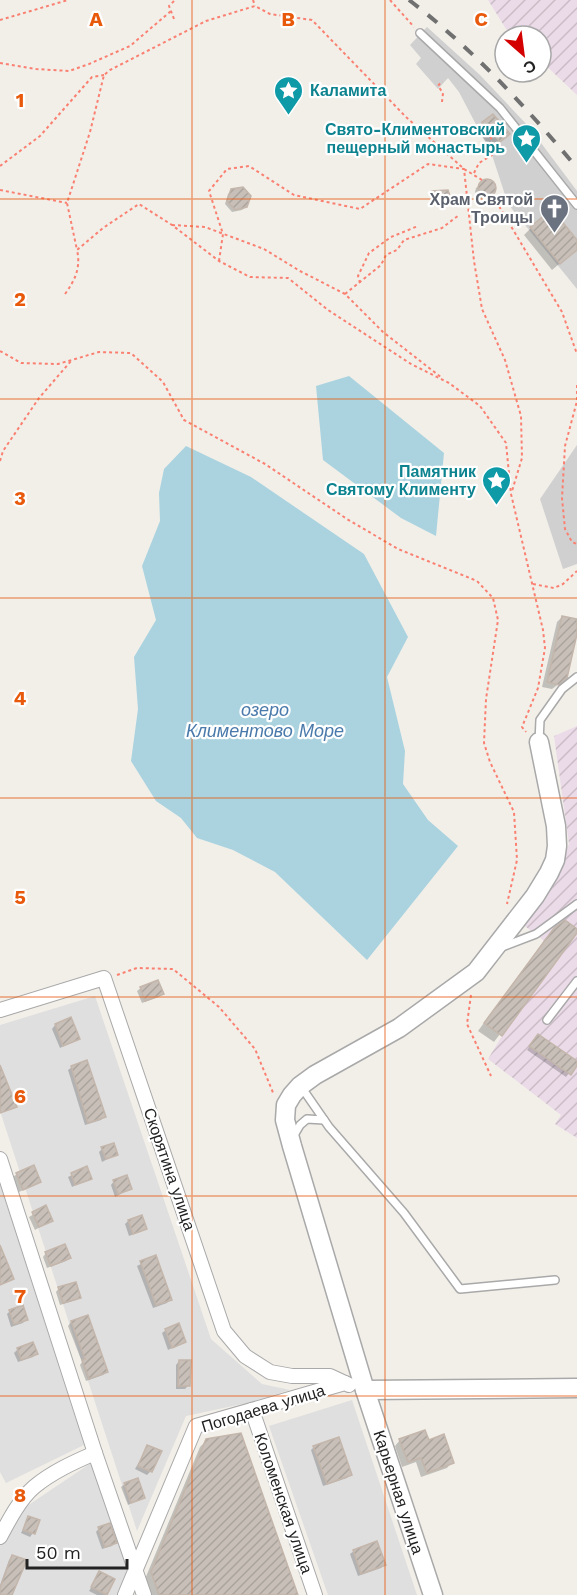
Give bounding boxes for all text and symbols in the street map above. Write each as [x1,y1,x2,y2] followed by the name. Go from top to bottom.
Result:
[89,7,103,31] text: A
[281,7,295,31] text: B
[474,7,488,31] text: C
[493,24,553,84] north arrow
[520,56,539,78] text: С
[273,74,305,116] place icon: Каламита
[310,81,386,100] place label: Каламита
[16,88,24,112] text: 1
[325,120,505,157] place label: Свято-Климентовский пещерный монастырь
[510,122,542,164] place icon: Свято-Климентовский пещерный монастырь
[429,190,533,227] place label: Храм Святой Троицы
[538,192,570,234] church icon: Храм Святой Троицы
[14,287,26,311] text: 2
[326,462,477,499] place label: Памятник Святому Клименту
[481,464,513,506] place icon: Памятник Святому Клименту
[14,486,26,510] text: 3
[14,686,27,710] text: 4
[186,699,344,741] water label: озеро Климентово Море
[14,885,26,909] text: 5
[14,1084,26,1108] text: 6
[140,1105,199,1233] street label: Скорятина улица
[14,1284,26,1308] text: 7
[199,1381,327,1436] street label: Погодаева улица
[370,1428,428,1557] street label: Карьерная улица
[251,1430,317,1576] street label: Коломенская улица
[14,1483,26,1507] text: 8
[27,1532,128,1570] scale bar
[36,1542,81,1563] text: 50 m

